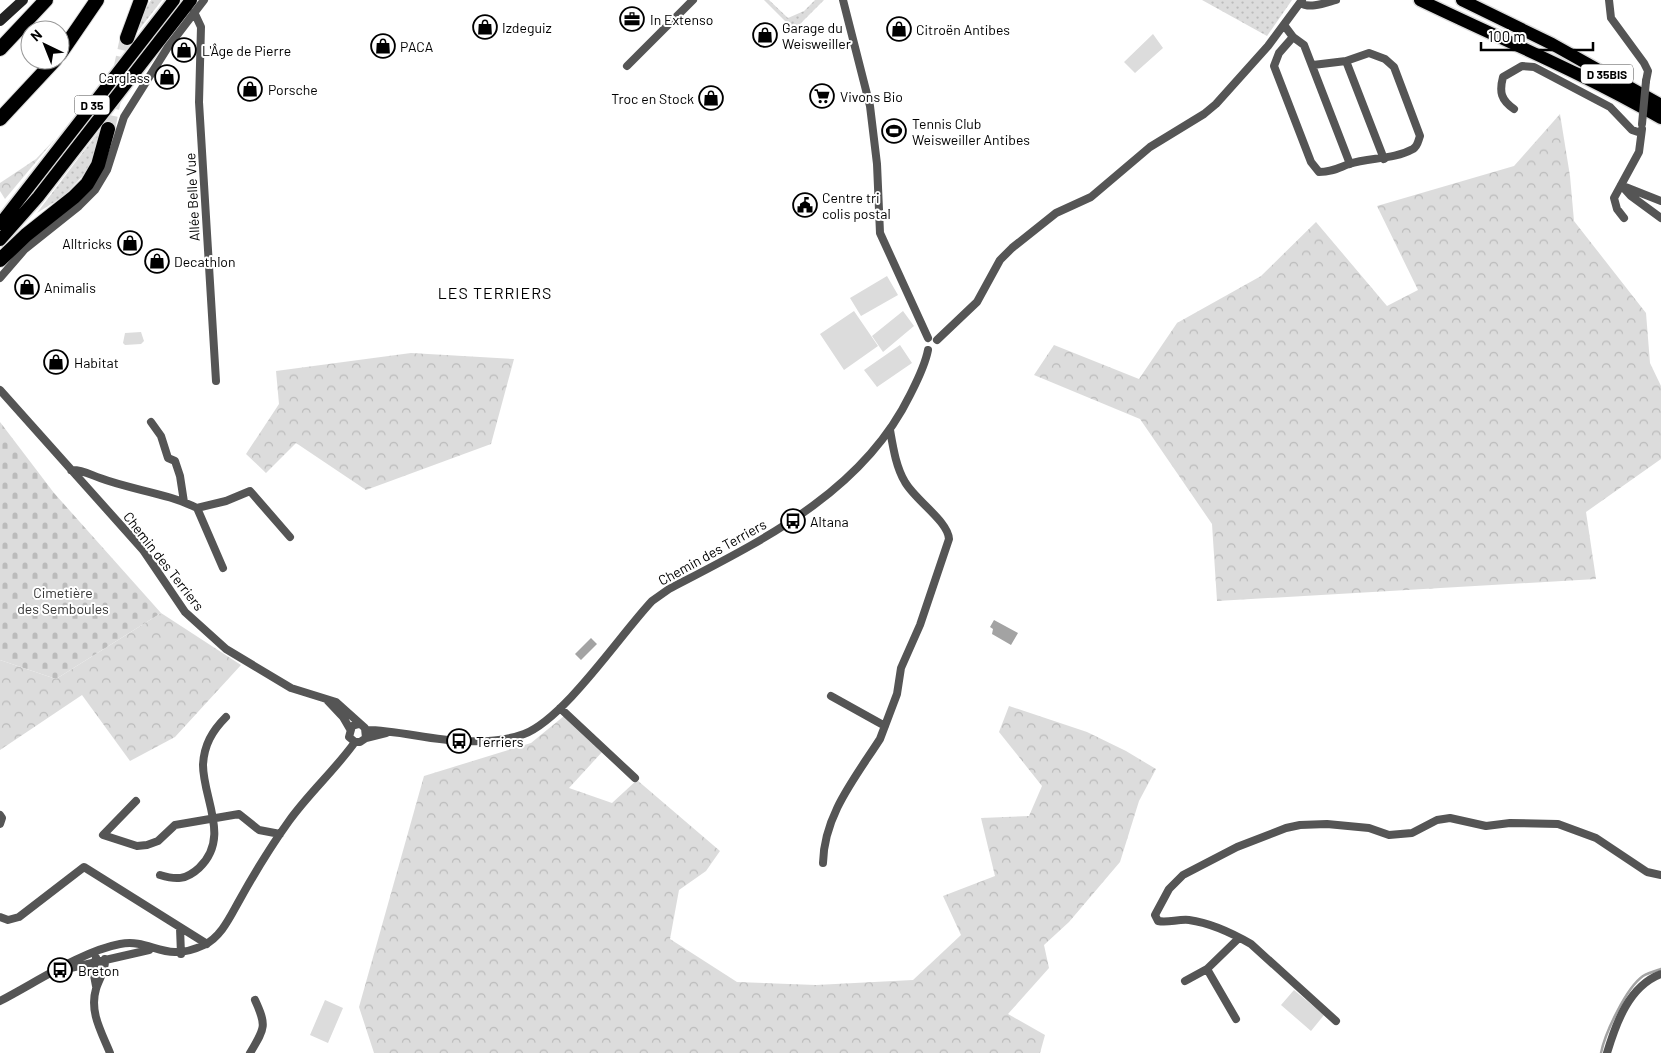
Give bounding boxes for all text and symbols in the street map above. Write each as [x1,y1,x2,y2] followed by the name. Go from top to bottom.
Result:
[619,6,645,32] office icon: In Extenso
[650,11,713,28] place label: In Extenso
[472,14,498,40] shop icon: Izdeguiz
[886,16,912,42] shop icon: Citroën Antibes
[502,19,552,36] place label: Izdeguiz
[782,19,851,52] place label: Garage du Weisweiller
[20,20,70,70] north arrow
[1481,20,1594,52] scale bar
[916,21,1010,38] place label: Citroën Antibes
[752,22,778,48] shop icon: Garage du Weisweiller
[27,26,45,45] text: N
[1488,27,1526,45] text: 100 m
[370,33,396,59] shop icon: PACA
[171,37,197,63] shop icon: L'Âge de Pierre
[400,38,434,55] place label: PACA
[202,42,291,59] place label: L'Âge de Pierre
[154,64,180,90] shop icon: Carglass
[1581,64,1633,84] road number: D 35BIS
[98,69,150,86] place label: Carglass
[237,76,263,102] shop icon: Porsche
[268,81,318,98] place label: Porsche
[809,83,835,109] supermarket icon: Vivons Bio
[698,85,724,111] shop icon: Troc en Stock
[840,88,903,105] place label: Vivons Bio
[611,90,694,107] place label: Troc en Stock
[74,96,110,114] road number: D 35
[912,115,1030,148] place label: Tennis Club Weisweiller Antibes
[881,118,907,144] sports icon: Tennis Club Weisweiller Antibes
[181,152,203,242] street label: Allée Belle Vue
[822,189,891,222] place label: Centre tri colis postal
[792,192,818,218] public building icon: Centre tri colis postal
[117,230,143,256] shop icon: Alltricks
[62,235,112,252] place label: Alltricks
[144,248,170,274] shop icon: Decathlon
[174,253,236,270] place label: Decathlon
[14,274,40,300] shop icon: Animalis
[44,279,96,296] place label: Animalis
[438,283,552,302] district label: LES TERRIERS
[43,349,69,375] shop icon: Habitat
[74,354,119,371] place label: Habitat
[120,508,208,614] street label: Chemin des Terriers
[780,508,806,534] bus stop icon: Altana
[810,513,849,530] place label: Altana
[655,515,769,589] street label: Chemin des Terriers
[17,584,109,617] park label: Cimetière des Semboules
[446,728,472,754] bus stop icon: Terriers
[476,733,524,750] place label: Terriers
[47,957,73,983] bus stop icon: Breton
[78,962,119,979] place label: Breton

